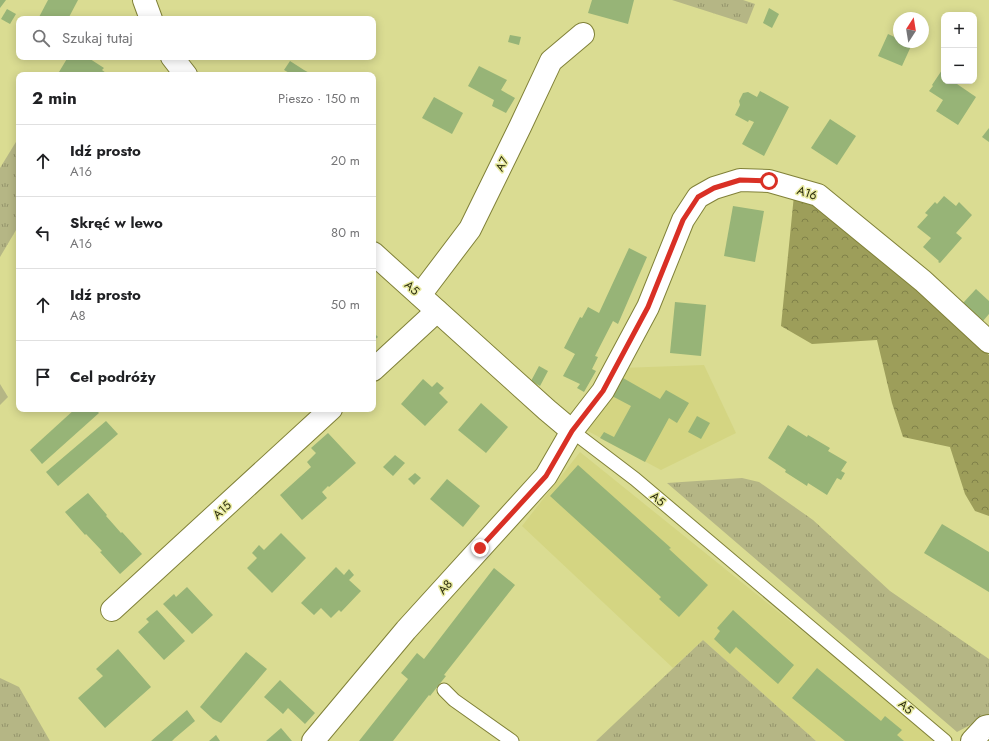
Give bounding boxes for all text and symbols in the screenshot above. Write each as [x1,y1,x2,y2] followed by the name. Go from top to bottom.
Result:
[893,12,929,48] north arrow
[941,12,977,84] map controls
[941,12,977,48] button: +
[16,16,376,60] search box
[30,27,52,49] icon: search
[62,27,133,49] text: Szukaj tutaj
[941,48,977,84] button: −
[32,86,77,110] text: 2 min
[278,89,360,108] text: Pieszo · 150 m
[70,140,141,162] text: Idź prosto
[32,150,54,172] icon: ahead
[331,151,360,170] text: 20 m
[491,153,514,174] street label: A7
[70,162,92,181] text: A16
[760,172,778,190] route start
[795,181,820,205] street label: A16
[70,212,163,234] text: Skręć w lewo
[32,222,54,244] icon: left
[331,223,360,242] text: 80 m
[70,234,92,253] text: A16
[401,276,424,300] street label: A5
[70,284,141,306] text: Idź prosto
[32,294,54,316] icon: ahead
[331,295,360,314] text: 50 m
[70,306,86,325] text: A8
[32,366,54,388] icon: arrive
[70,366,155,388] text: Cel podróży
[647,487,670,511] street label: A5
[209,496,236,523] street label: A15
[471,539,489,557] route end
[433,576,457,598] street label: A8
[895,695,918,719] street label: A5

